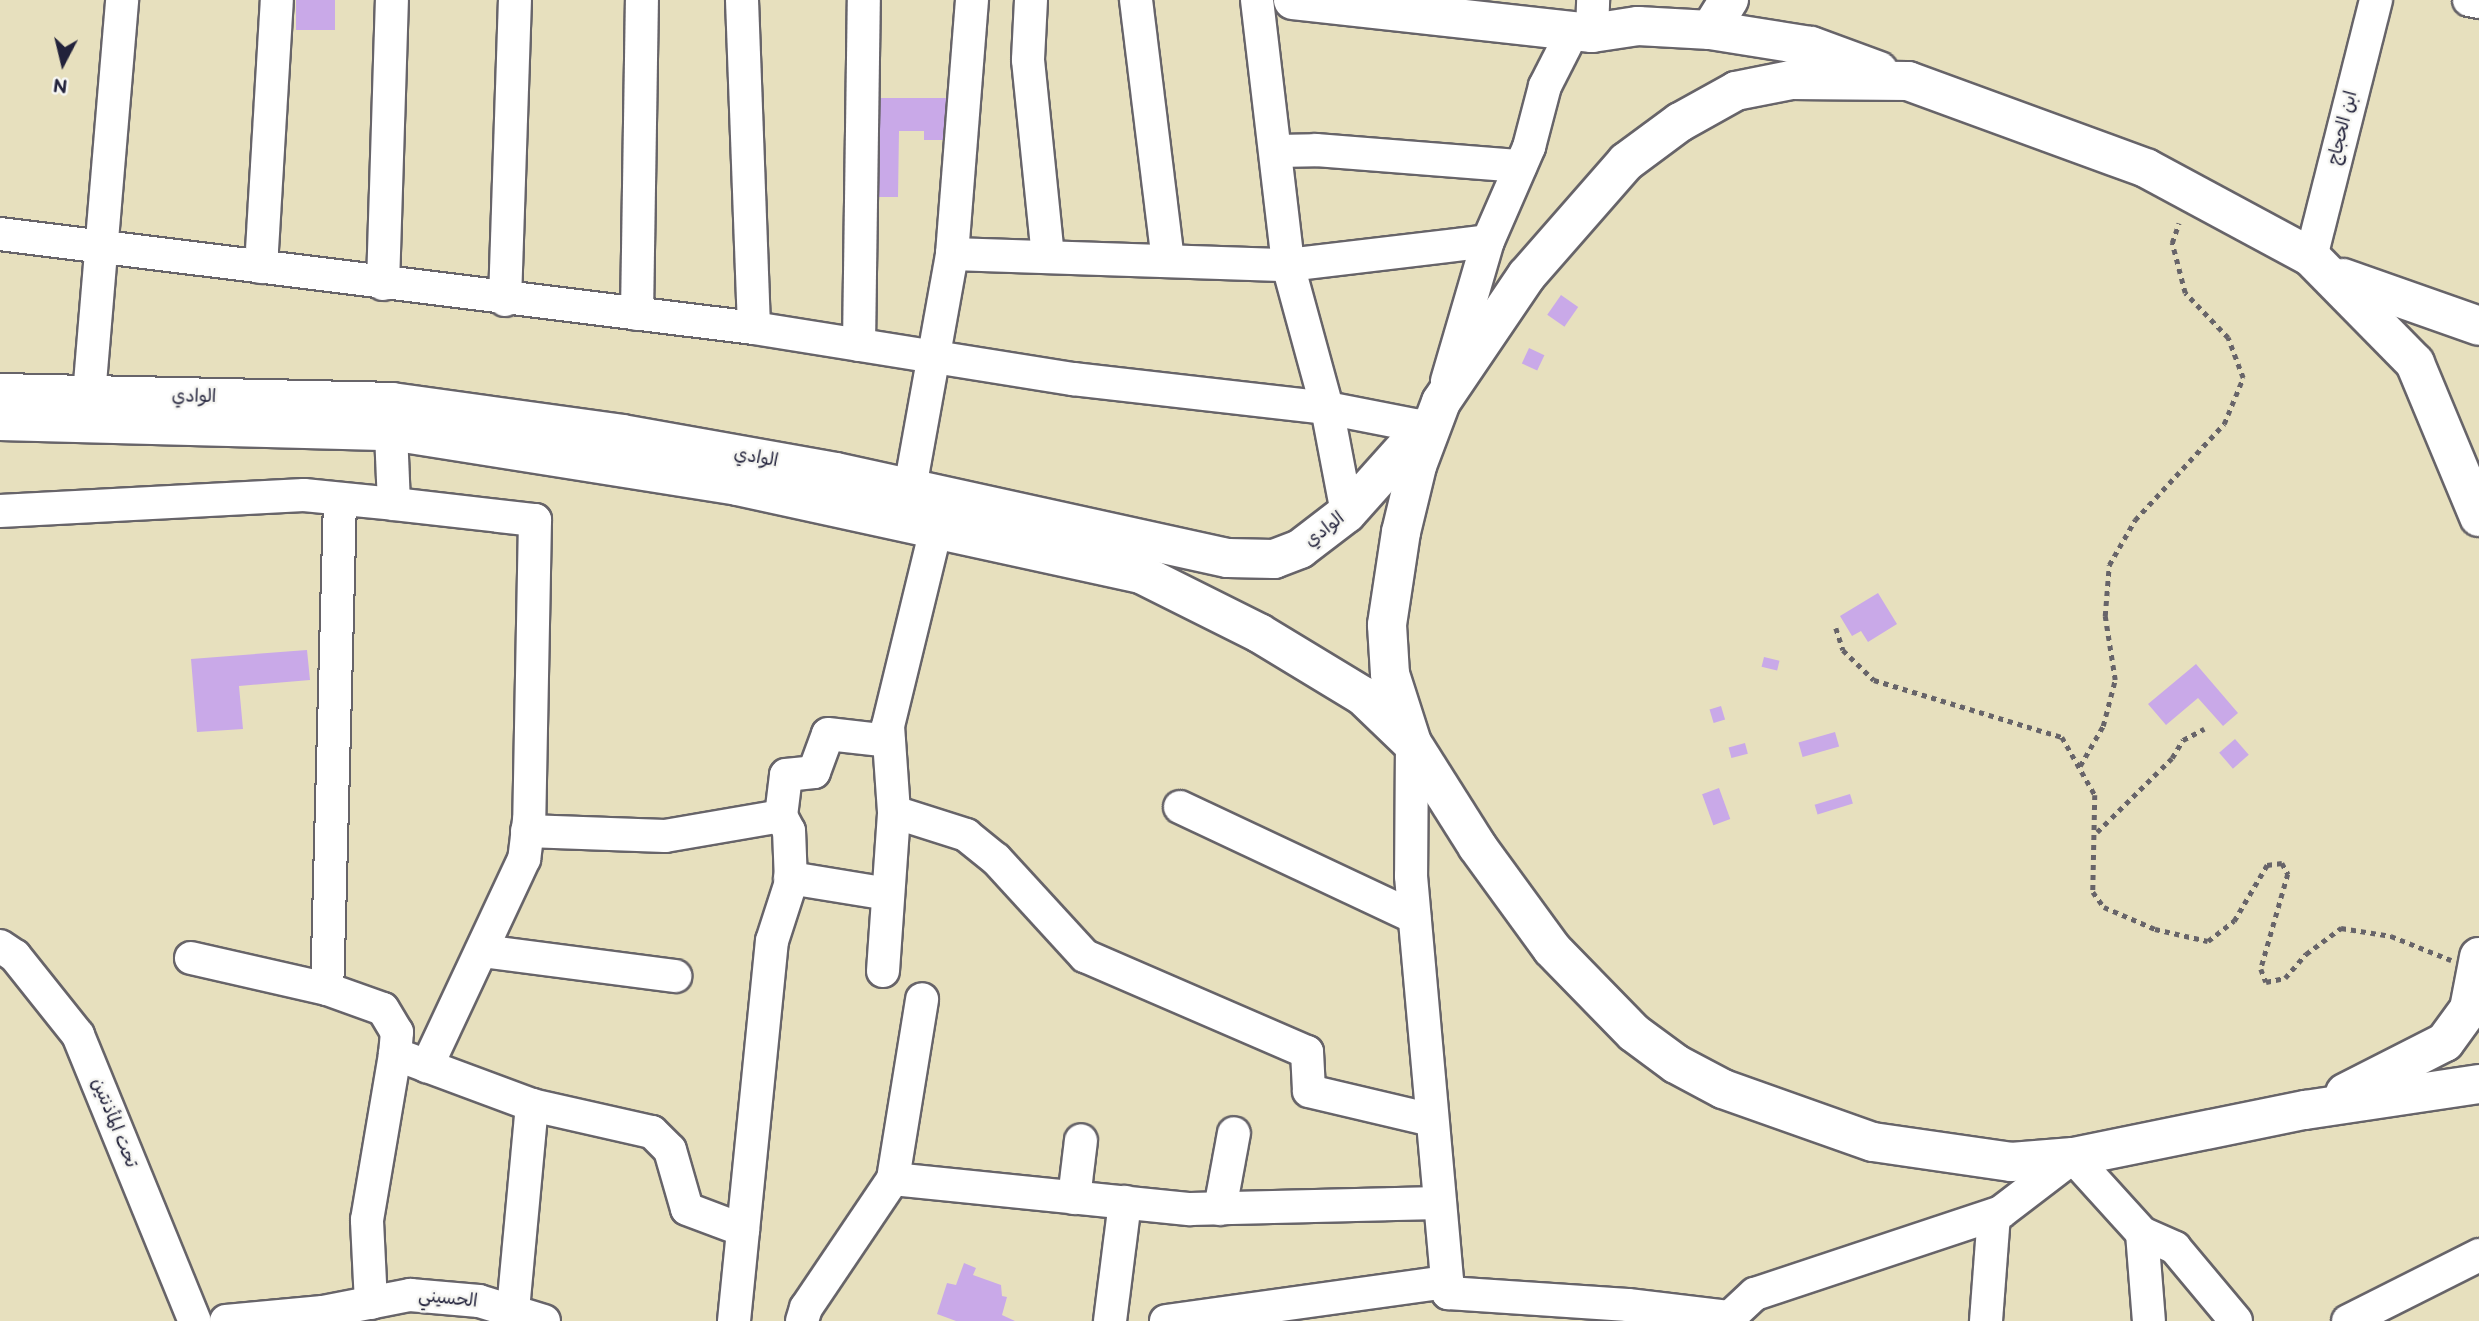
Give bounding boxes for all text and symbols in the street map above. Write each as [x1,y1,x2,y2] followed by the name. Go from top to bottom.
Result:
[28,28,98,98] north arrow
[52,72,69,97] text: N
[2323,89,2363,167] street label: ابن الحجاج
[171,386,217,408] street label: الوادي
[732,443,780,473] street label: الوادي
[1301,508,1349,552] street label: الوادي
[86,1075,142,1171] street label: تحت المأذنتين
[417,1285,479,1313] street label: الحسيني

